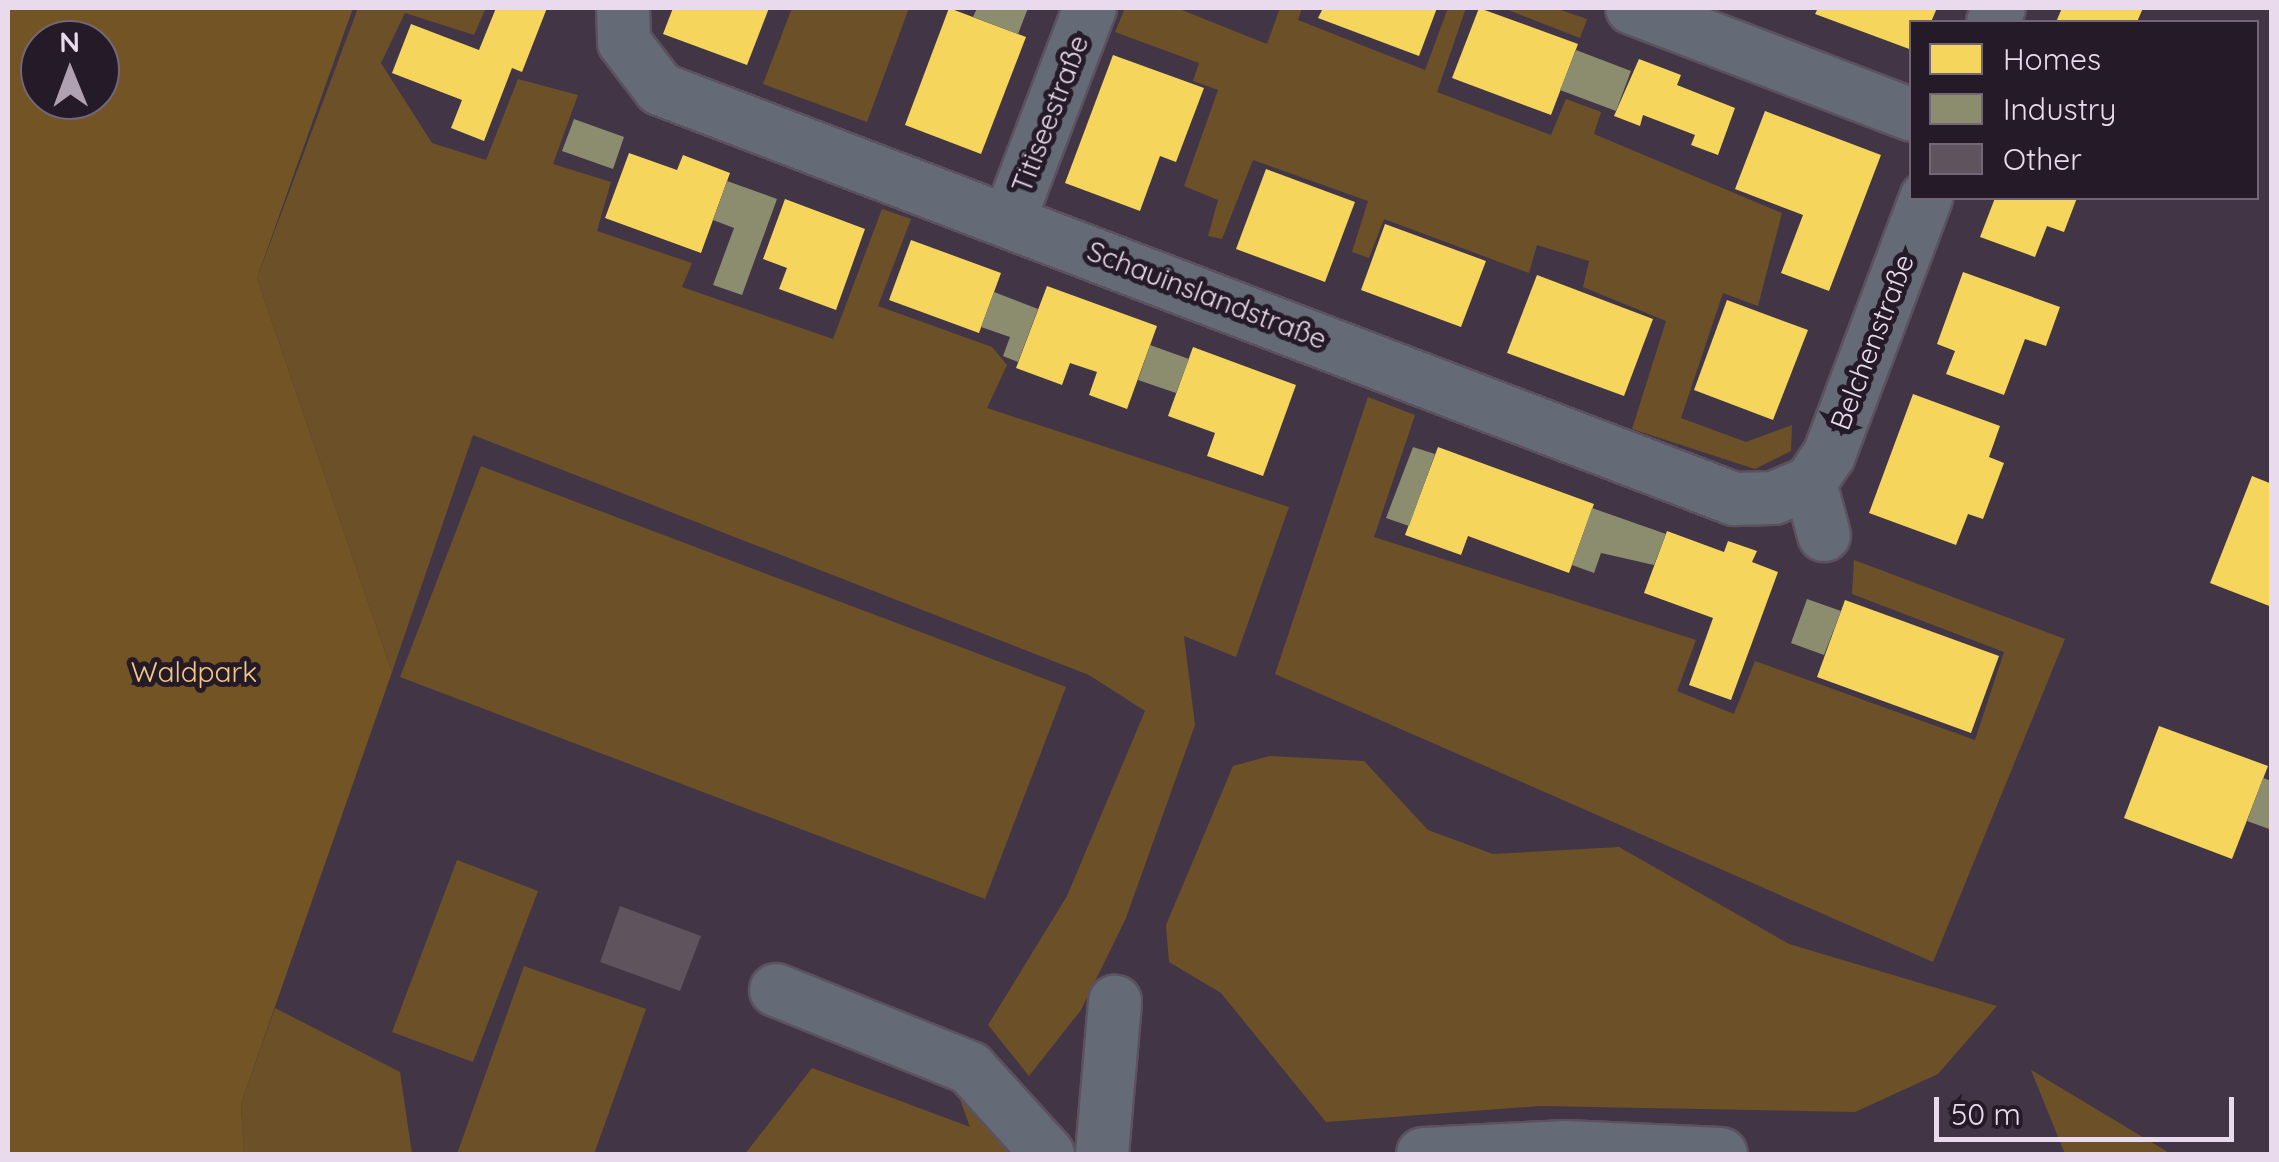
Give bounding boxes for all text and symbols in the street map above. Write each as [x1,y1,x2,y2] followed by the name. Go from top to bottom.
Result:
[20,20,120,120] north arrow
[1909,20,2259,200] legend
[59,24,80,59] text: N
[1005,30,1095,198] street label: Titiseestraße
[2003,40,2101,78] text: Homes
[2003,90,2116,128] text: Industry
[2003,140,2082,178] text: Other
[1083,234,1331,356] street label: Schauinslandstraße
[1823,249,1921,435] street label: Belchenstraße
[131,655,257,689] park label: Waldpark
[1939,1077,2239,1139] scale bar
[1951,1095,2021,1133] text: 50 m

